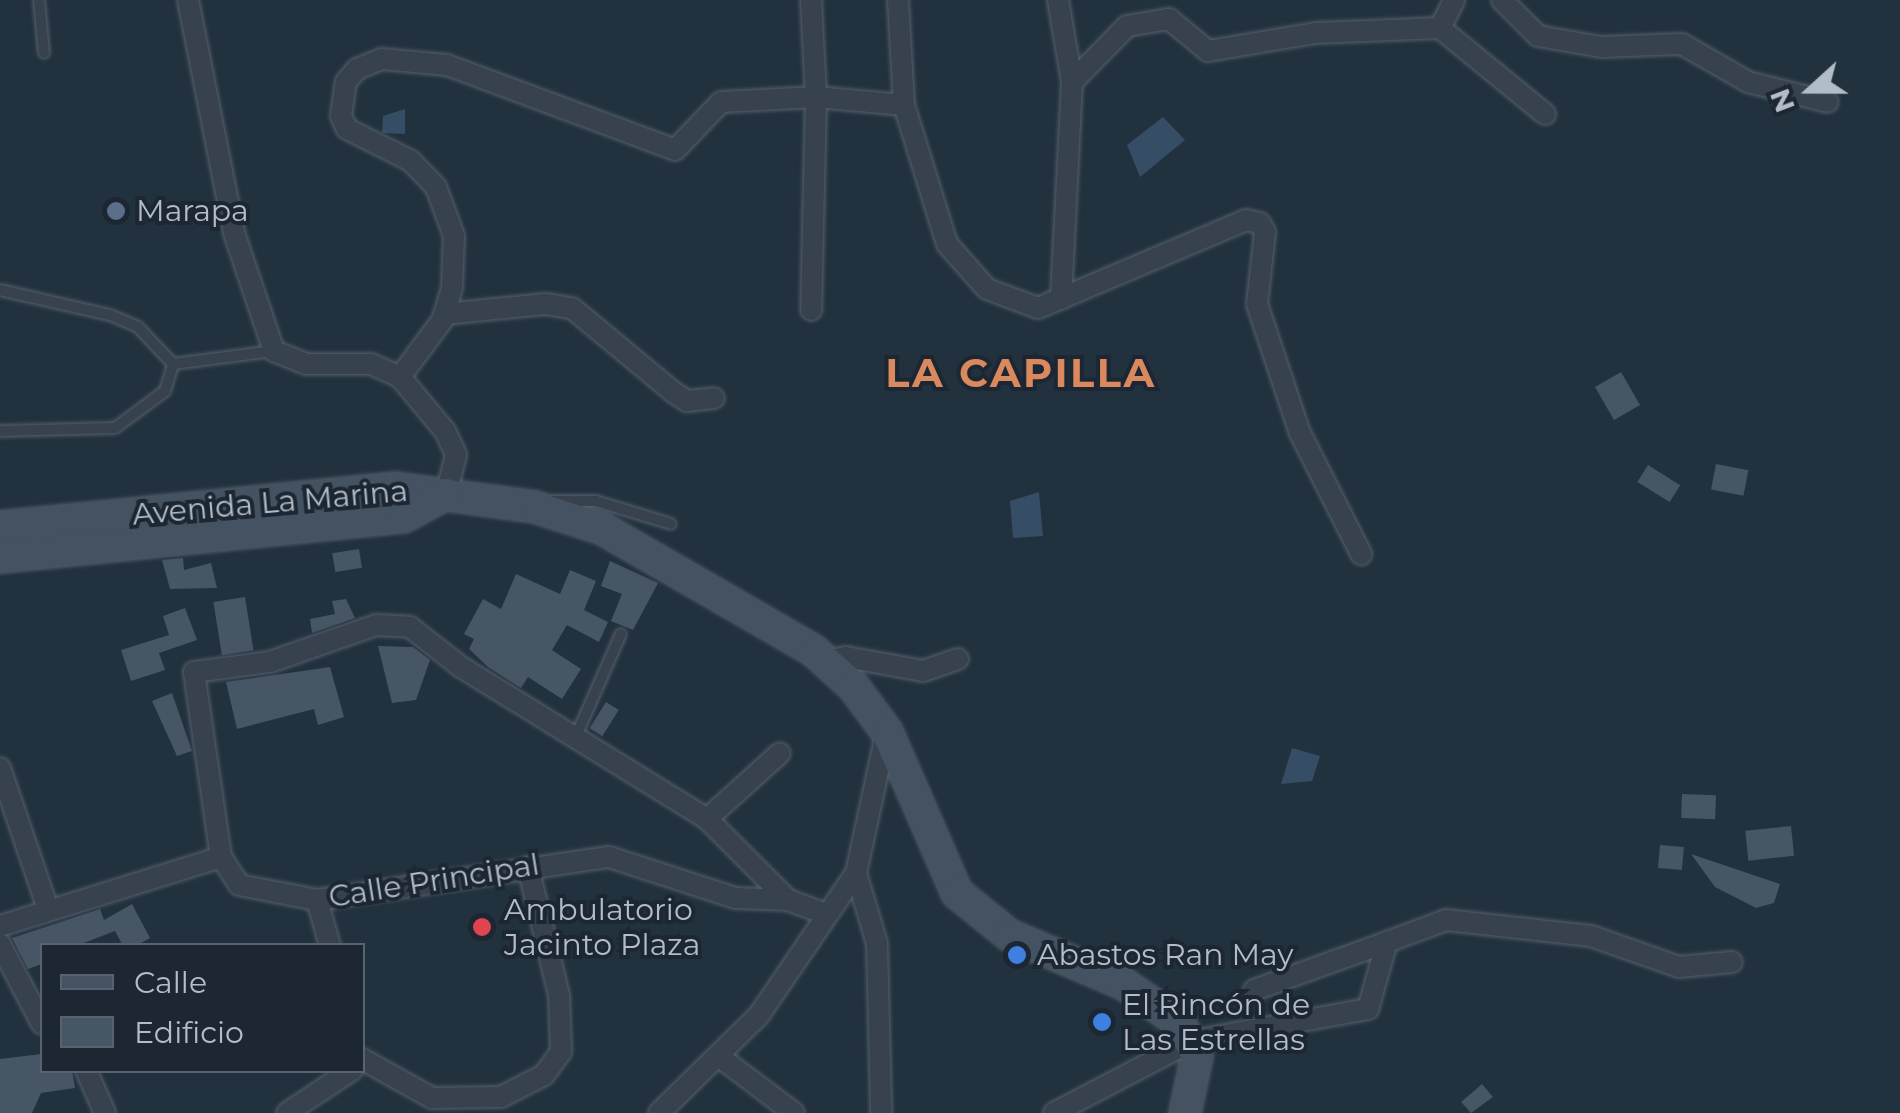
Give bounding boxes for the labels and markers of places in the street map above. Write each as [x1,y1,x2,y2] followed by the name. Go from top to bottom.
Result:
[136,193,249,229] place label: Marapa
[105,200,127,222] marker: Marapa
[504,892,700,962] place label: Ambulatorio Jacinto Plaza
[469,914,495,940] marker: Ambulatorio Jacinto Plaza
[1037,937,1293,973] place label: Abastos Ran May
[1006,944,1028,966] marker: Abastos Ran May
[1122,987,1310,1058] place label: El Rincón de Las Estrellas
[1091,1011,1113,1033] marker: El Rincón de Las Estrellas

